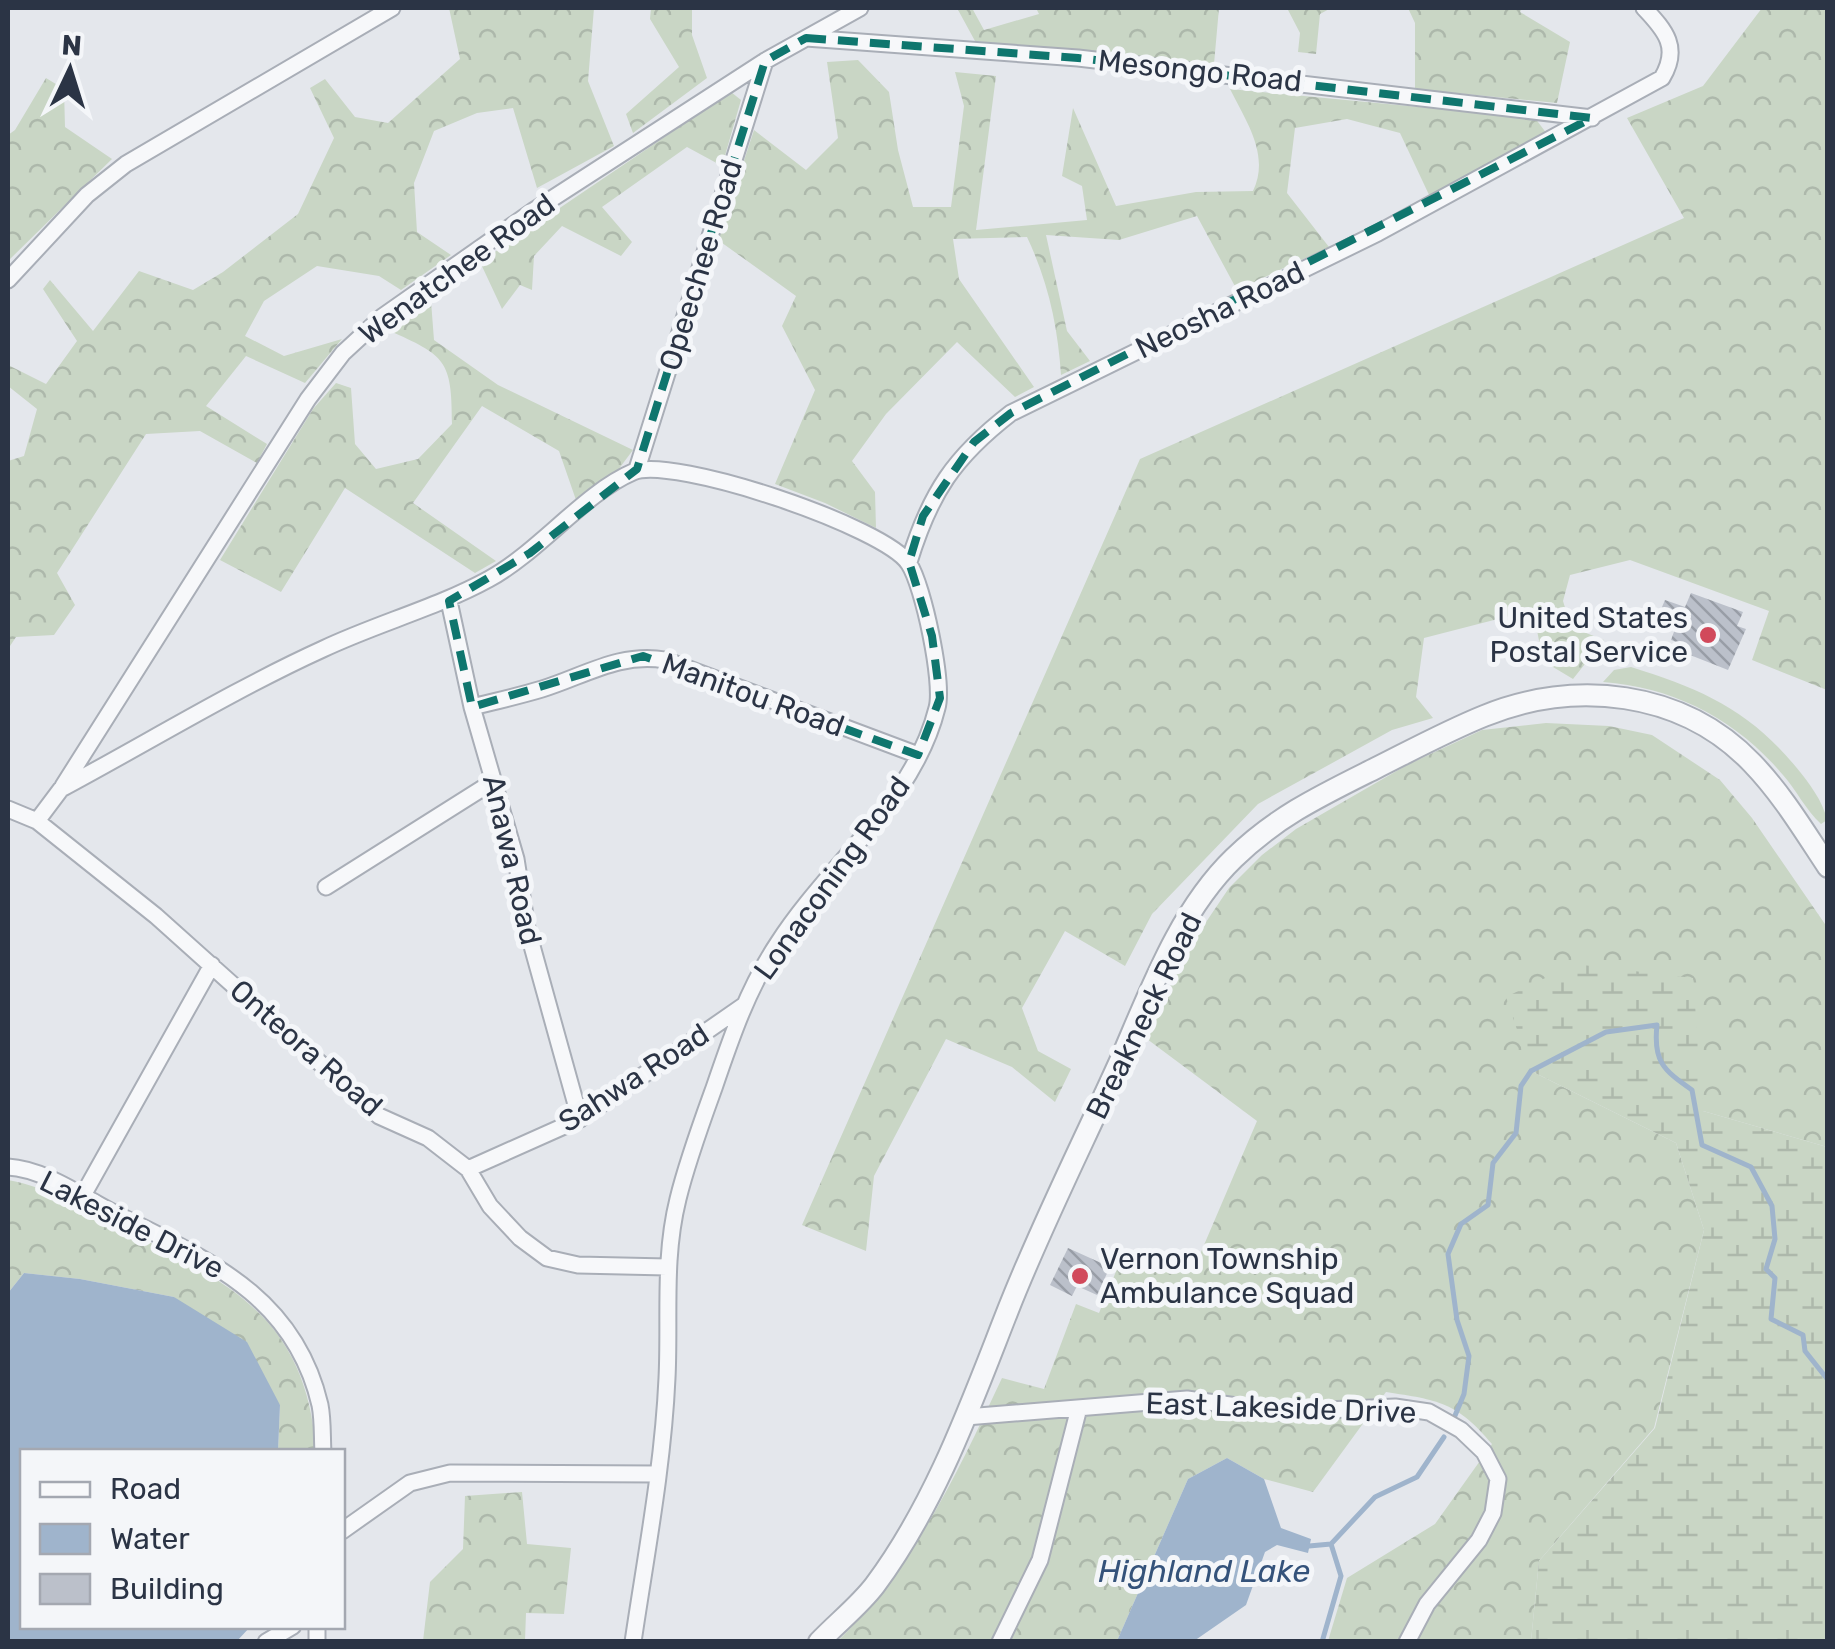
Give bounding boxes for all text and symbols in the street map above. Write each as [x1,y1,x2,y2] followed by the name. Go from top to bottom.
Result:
[20,20,120,120] north arrow
[61,28,83,63] text: N
[1096,42,1304,100] street label: Mesongo Road
[652,155,750,375] street label: Opeechee Road
[352,186,562,352] street label: Wenatchee Road
[1130,254,1310,366] street label: Neosha Road
[1489,600,1688,670] place label: United States Postal Service
[1697,624,1719,646] marker: United States Postal Service
[657,645,849,745] street label: Manitou Road
[746,769,918,987] street label: Lonaconing Road
[475,771,549,949] street label: Anawa Road
[1078,907,1210,1125] street label: Breakneck Road
[222,972,390,1124] street label: Onteora Road
[552,1016,716,1140] street label: Sahwa Road
[34,1163,230,1287] street label: Lakeside Drive
[1100,1241,1354,1311] place label: Vernon Township Ambulance Squad
[1069,1265,1091,1287] marker: Vernon Township Ambulance Squad
[1145,1385,1417,1431] street label: East Lakeside Drive
[20,1449,345,1629] legend
[110,1471,181,1507] text: Road
[110,1521,190,1557] text: Water
[1098,1552,1310,1590] water label: Highland Lake
[110,1571,224,1607] text: Building

